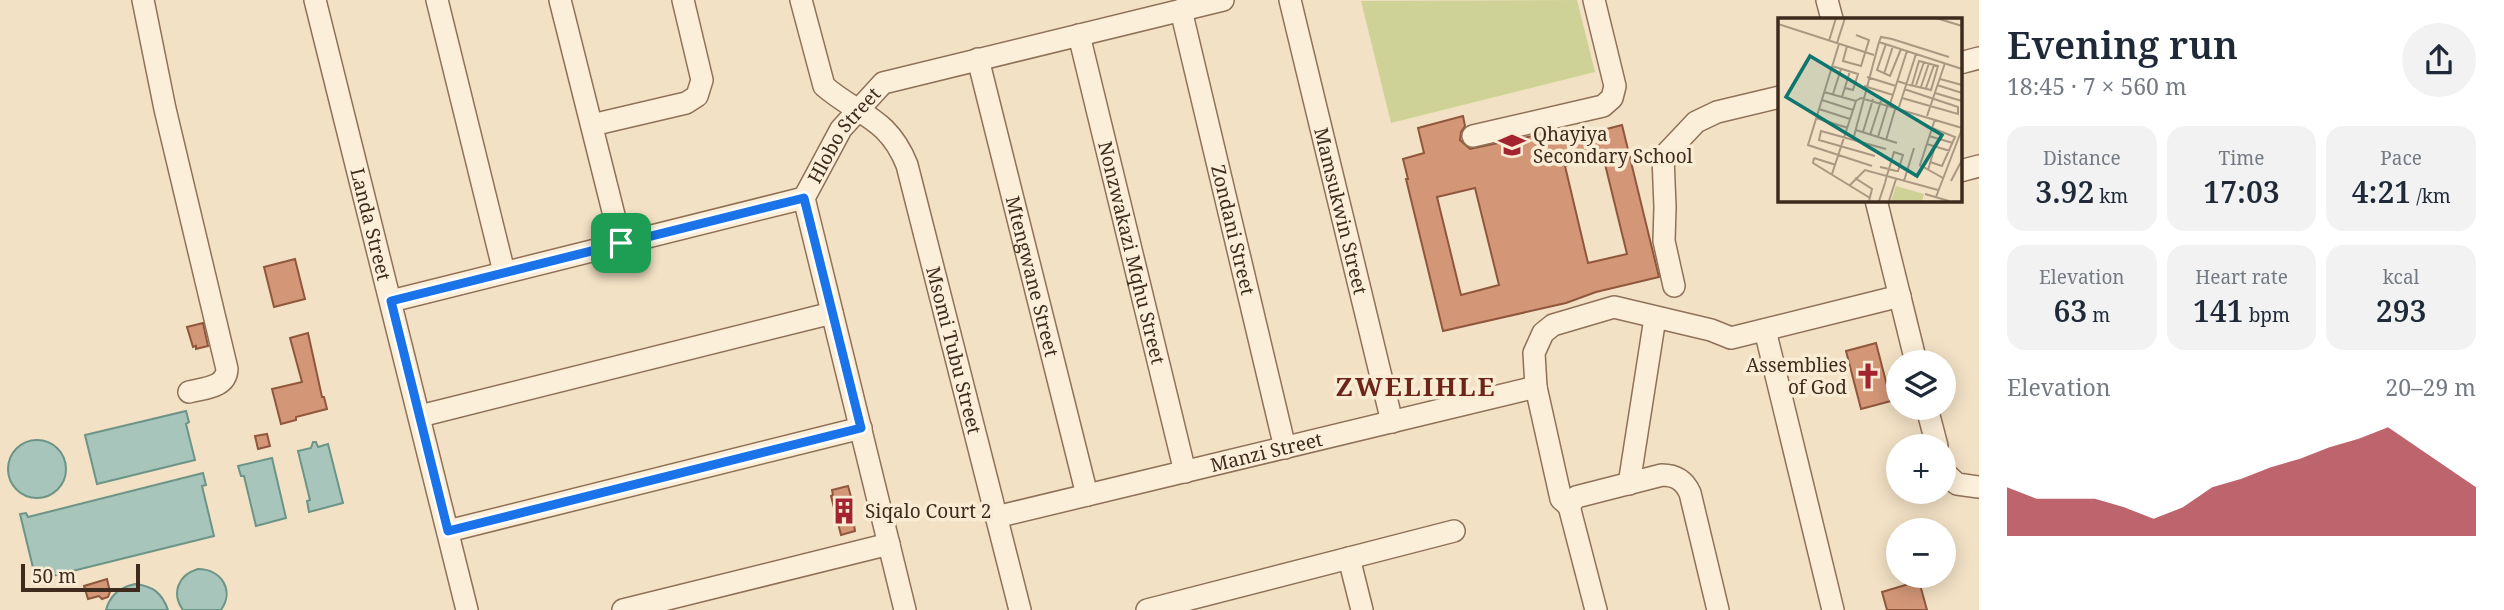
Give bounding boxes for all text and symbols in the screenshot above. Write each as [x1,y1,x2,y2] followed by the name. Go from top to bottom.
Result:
[1778,18,1962,201] inset map
[2007,18,2238,70] text: Evening run
[2402,23,2476,97] button: share
[2007,70,2187,102] text: 18:45 · 7 × 560 m
[801,81,886,188] street label: Hlobo Street
[1533,121,1693,169] place label: Qhayiya Secondary School
[1308,125,1374,297] street label: Mamsukwin Street
[1497,130,1527,160] school or university icon: Qhayiya Secondary School
[1092,138,1171,367] street label: Nonzwakazi Mqhu Street
[2043,145,2121,171] text: Distance
[2219,145,2264,171] text: Time
[2380,145,2422,171] text: Pace
[1205,162,1261,298] street label: Zondani Street
[344,165,397,283] street label: Landa Street
[2035,171,2094,212] text: 3.92
[2203,171,2280,212] text: 17:03
[2352,171,2411,212] text: 4:21
[2094,183,2128,209] text: km
[2411,183,2451,209] text: /km
[1000,193,1065,360] street label: Mtengwane Street
[591,213,651,273] pin
[602,224,640,262] icon: arrive
[920,264,988,437] street label: Msomi Tubu Street
[2039,264,2125,290] text: Elevation
[2195,264,2288,290] text: Heart rate
[2383,264,2420,290] text: kcal
[2053,290,2087,331] text: 63
[2193,290,2244,331] text: 141
[2376,290,2427,331] text: 293
[2087,302,2110,328] text: m
[2244,302,2290,328] text: bpm
[1886,350,1956,588] map controls
[1886,350,1956,420] button: layers
[1746,352,1847,400] place label: Assemblies of God
[1853,361,1883,391] church icon: Assemblies of God
[1336,368,1496,404] district label: ZWELIHLE
[2007,371,2111,403] text: Elevation
[2385,371,2476,403] text: 20–29 m
[1208,426,1325,478] street label: Manzi Street
[1886,434,1956,504] button: +
[829,496,859,526] building icon: Siqalo Court 2
[865,498,991,524] place label: Siqalo Court 2
[1886,518,1956,588] button: −
[21,561,140,593] scale bar
[32,563,76,589] text: 50 m

